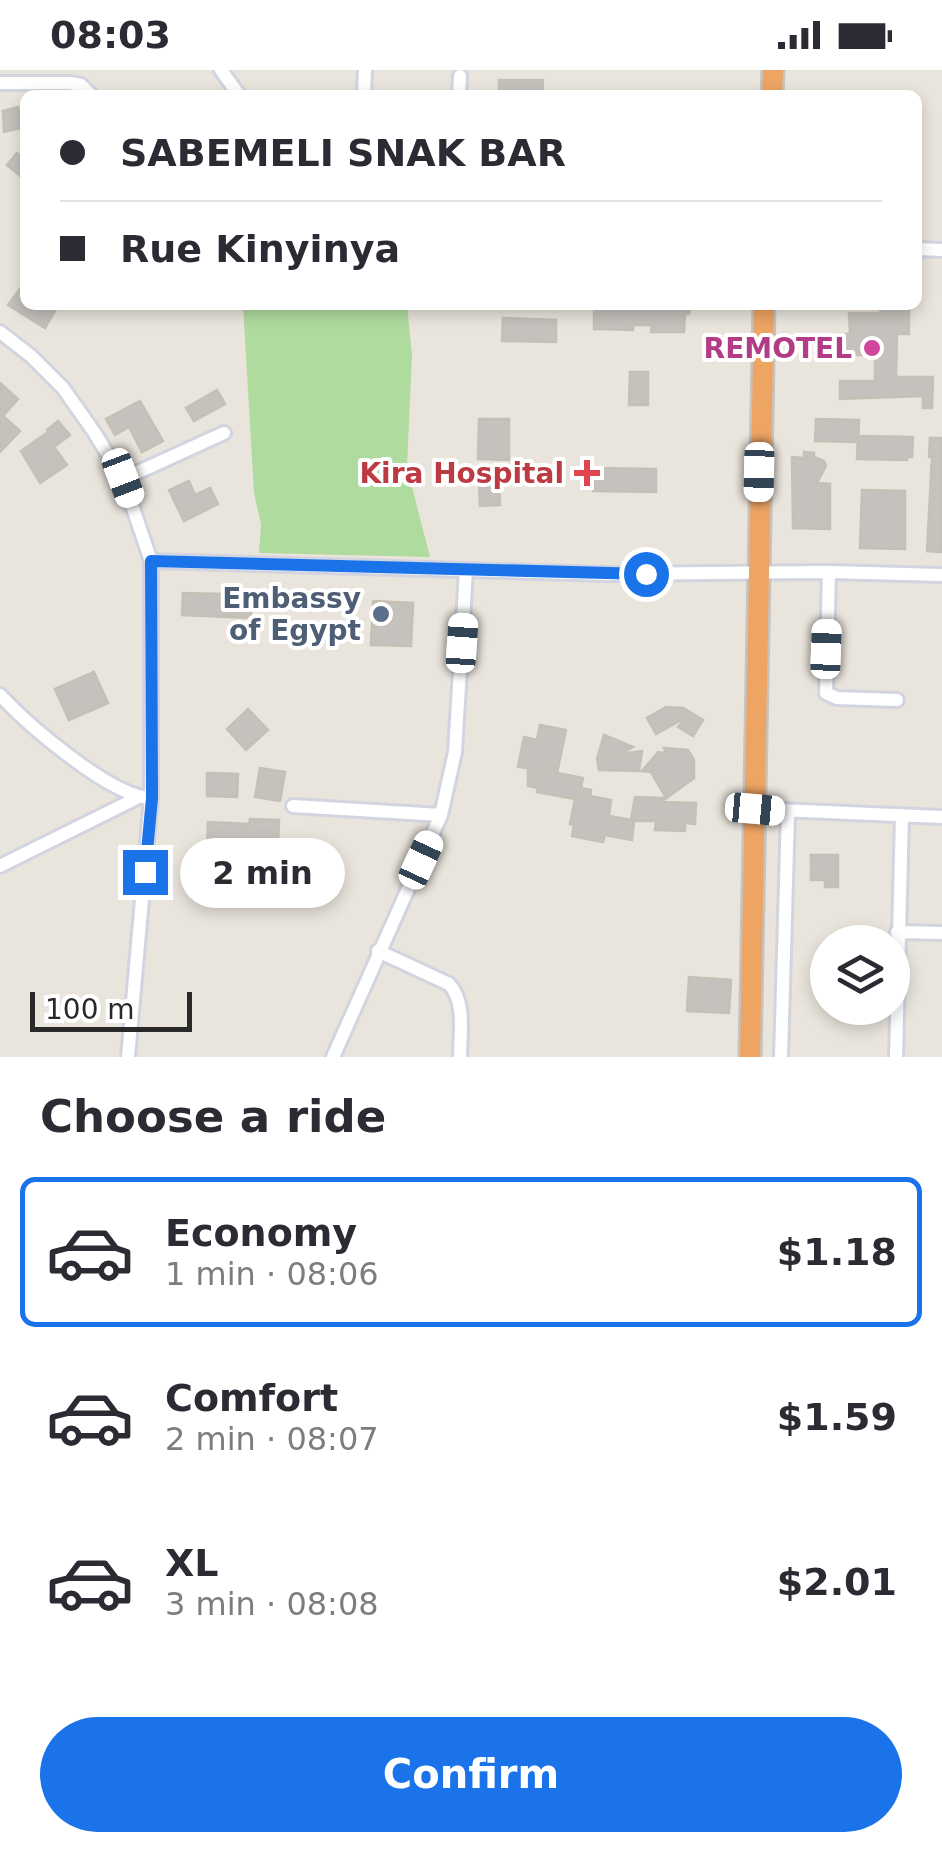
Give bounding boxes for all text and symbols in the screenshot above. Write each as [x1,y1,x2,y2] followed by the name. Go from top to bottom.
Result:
[50,13,171,57] text: 08:03
[120,131,566,175] text: SABEMELI SNAK BAR
[120,227,400,271] text: Rue Kinyinya
[704,332,852,365] place label: REMOTEL
[861,337,883,359] marker: REMOTEL
[743,442,775,502] car
[98,445,148,511] car
[359,457,564,490] place label: Kira Hospital
[574,460,600,486] marker: Kira Hospital
[624,552,669,597] route start
[222,582,361,647] place label: Embassy of Egypt
[370,603,392,625] marker: Embassy of Egypt
[445,612,479,674] car
[810,618,842,680] car
[724,791,786,827] car
[395,826,447,894] car
[180,837,345,907] callout: 2 min
[123,850,168,895] route end
[212,854,313,892] text: 2 min
[810,925,910,1025] map controls
[810,925,910,1025] button: layers
[30,987,192,1031] scale bar
[45,993,135,1026] text: 100 m
[40,1090,386,1143] text: Choose a ride
[45,1207,135,1297] icon: car
[165,1211,357,1255] text: Economy
[777,1230,897,1274] text: $1.18
[165,1255,379,1293] text: 1 min · 08:06
[45,1372,135,1462] icon: car
[165,1376,338,1420] text: Comfort
[777,1395,897,1439] text: $1.59
[165,1420,379,1458] text: 2 min · 08:07
[45,1537,135,1627] icon: car
[165,1541,219,1585] text: XL
[777,1560,897,1604] text: $2.01
[165,1585,379,1623] text: 3 min · 08:08
[40,1717,902,1832] button: Confirm

